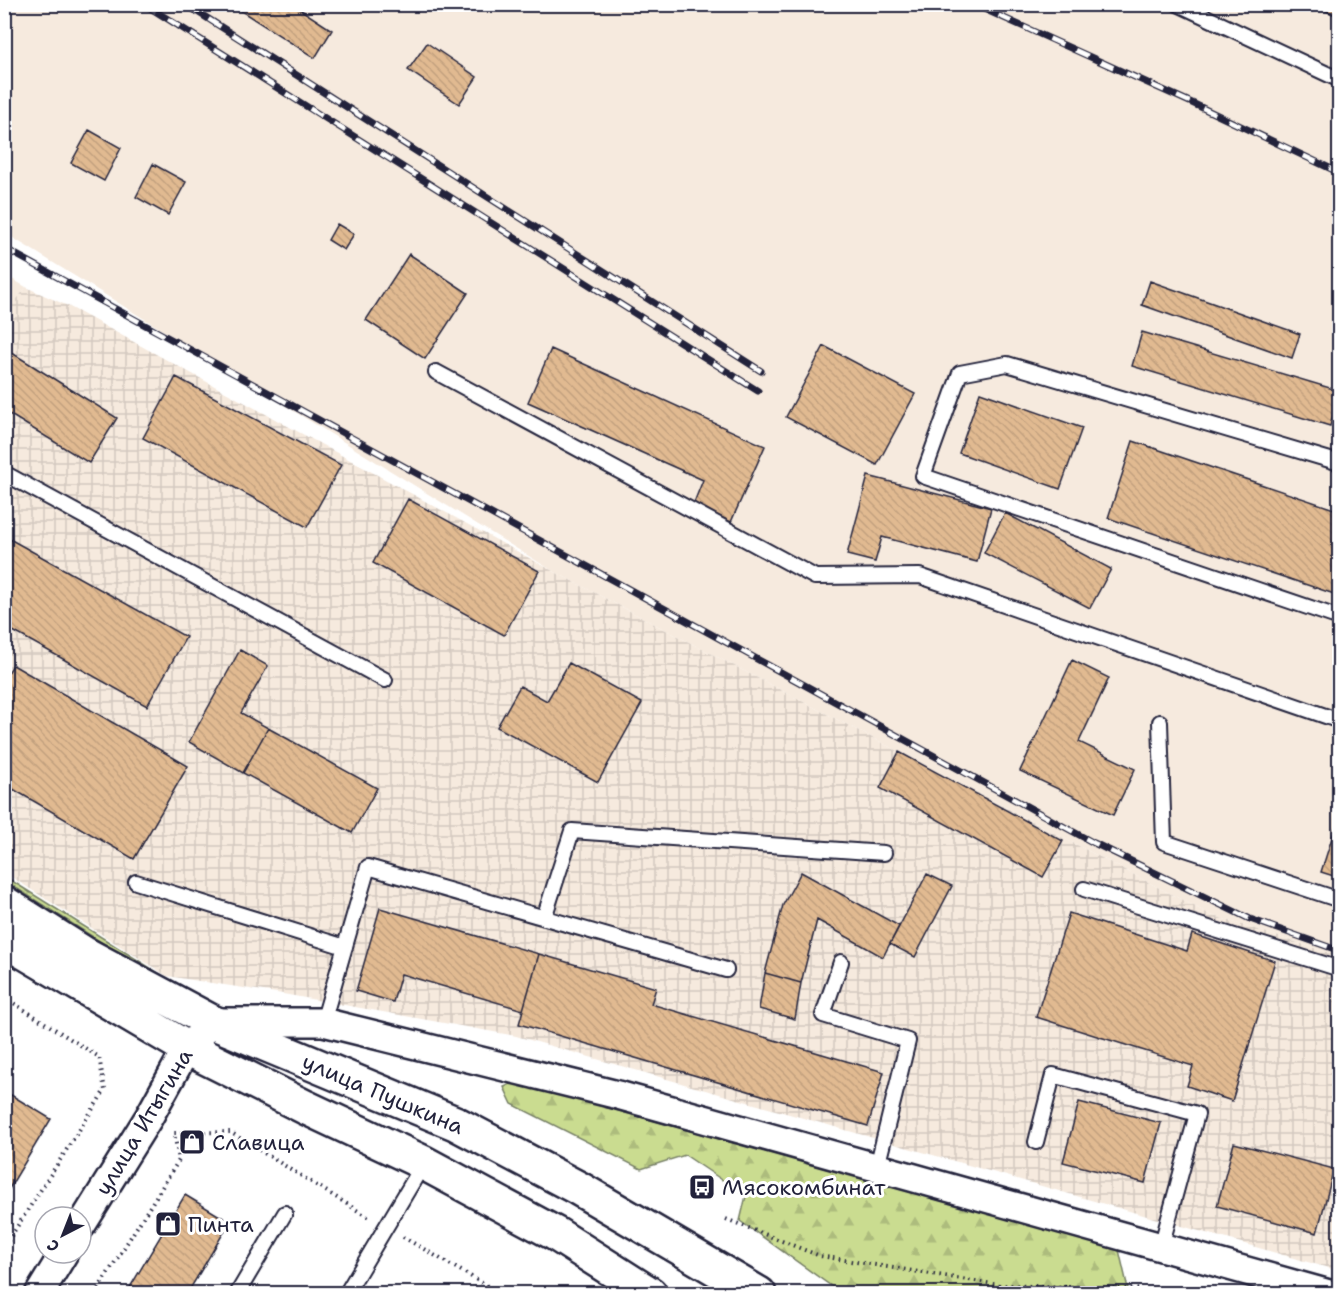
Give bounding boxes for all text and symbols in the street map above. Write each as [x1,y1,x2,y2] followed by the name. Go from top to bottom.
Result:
[89,1043,199,1201] street label: улица Итыгина
[298,1047,468,1141] street label: улица Пушкина
[177,1127,207,1157] shop icon: Славица
[212,1128,305,1157] place label: Славица
[687,1172,717,1202] bus stop icon: Мясокомбинат
[722,1173,886,1202] place label: Мясокомбинат
[33,1205,93,1265] north arrow
[153,1209,183,1239] shop icon: Пинта
[188,1210,254,1239] place label: Пинта
[42,1235,64,1257] text: С

